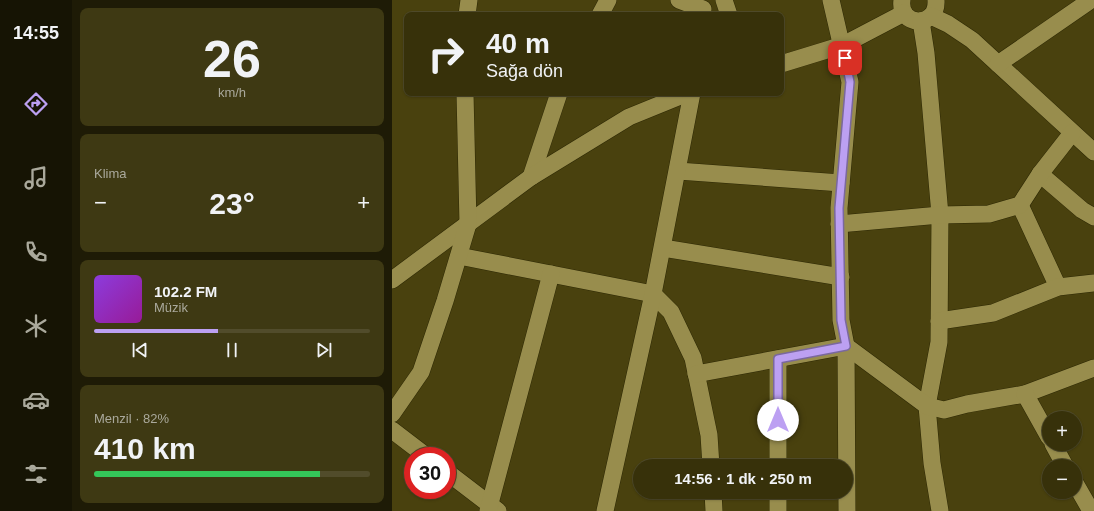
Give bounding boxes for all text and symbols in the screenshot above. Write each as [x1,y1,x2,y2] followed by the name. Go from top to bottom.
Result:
[13,23,59,43] text: 14:55
[420,28,472,80] icon: right
[486,28,550,59] text: 40 m
[203,30,261,88] text: 26
[828,41,862,75] pin
[834,47,856,69] icon: arrive
[486,61,563,81] text: Sağa dön
[218,85,246,100] text: km/h
[22,90,50,118] icon: directions
[22,164,50,192] icon: music
[94,166,127,181] text: Klima
[209,187,255,220] text: 23°
[94,190,107,215] text: −
[357,190,370,215] text: +
[22,238,50,266] icon: phone
[154,283,217,300] text: 102.2 FM
[154,300,188,315] text: Müzik
[22,312,50,340] icon: climate
[129,339,151,361] icon: previous
[221,339,243,361] icon: pause
[313,339,335,361] icon: next
[22,386,50,414] icon: car
[757,399,799,441] position arrow
[94,411,169,426] text: Menzil · 82%
[1042,411,1082,499] map controls
[1042,411,1082,451] button: +
[94,432,196,465] text: 410 km
[404,447,456,499] speed limit sign: 30
[1042,459,1082,499] button: −
[22,460,50,488] icon: filters
[674,470,812,487] text: 14:56 · 1 dk · 250 m

